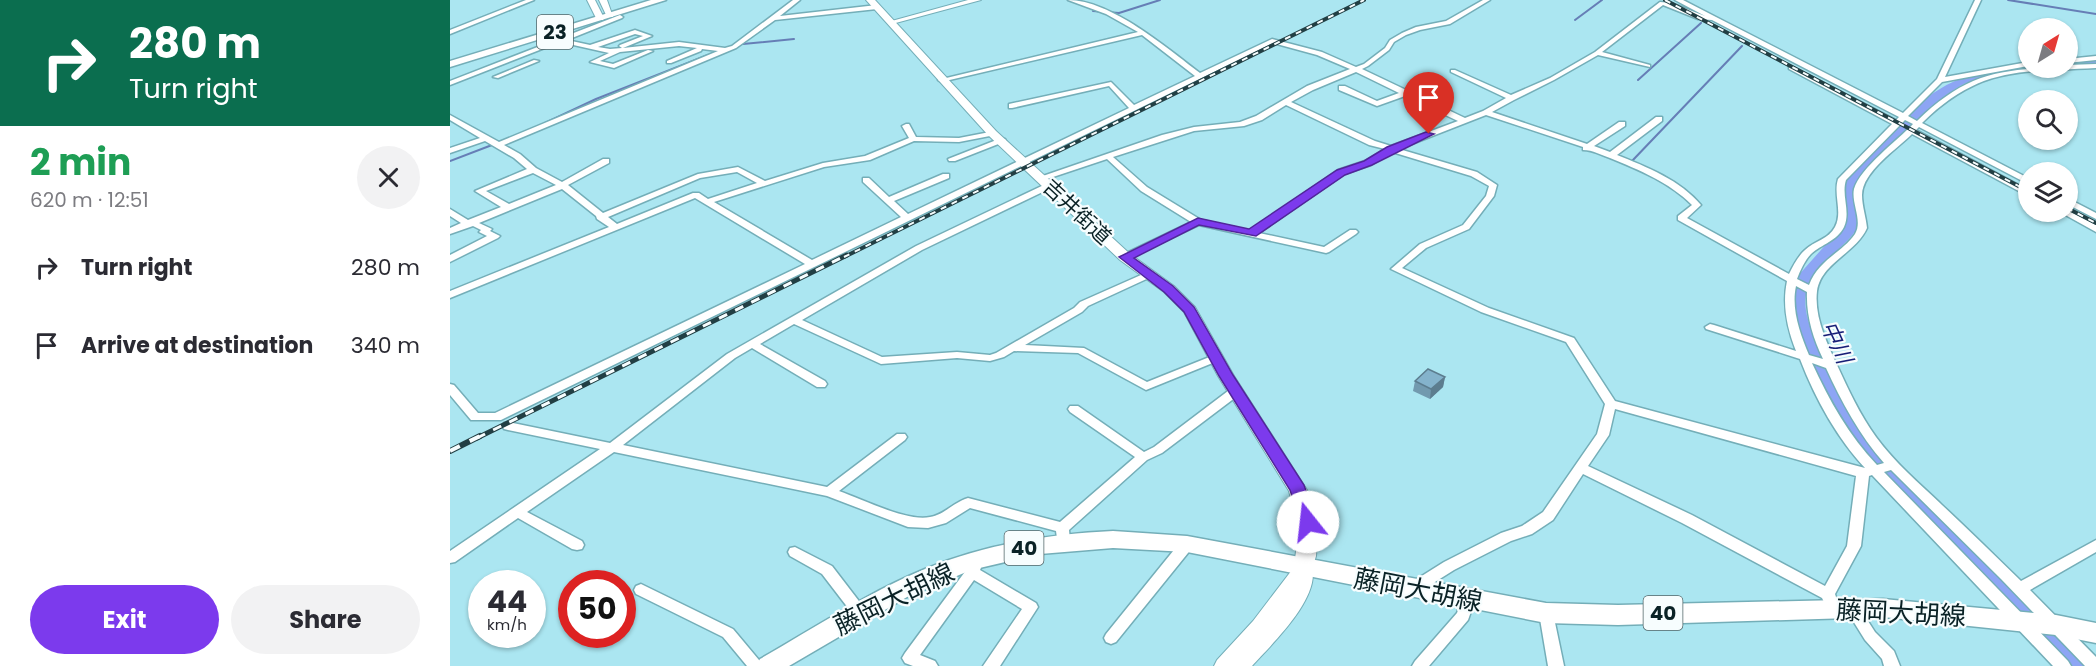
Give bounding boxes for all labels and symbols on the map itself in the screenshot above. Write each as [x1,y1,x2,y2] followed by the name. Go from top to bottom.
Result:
[537,15,573,49] road number: 23
[2018,18,2078,78] north arrow
[1403,72,1454,134] pin
[1037,172,1118,251] street label: 吉井街道
[1813,316,1861,371] water label: 中川
[1276,490,1340,554] position arrow
[1004,531,1044,565] road number: 40
[828,554,960,644] street label: 藤岡大胡線
[1351,560,1485,620] street label: 藤岡大胡線
[558,570,636,648] speed limit sign: 50
[1835,592,1967,634] street label: 藤岡大胡線
[1644,596,1682,630] road number: 40

